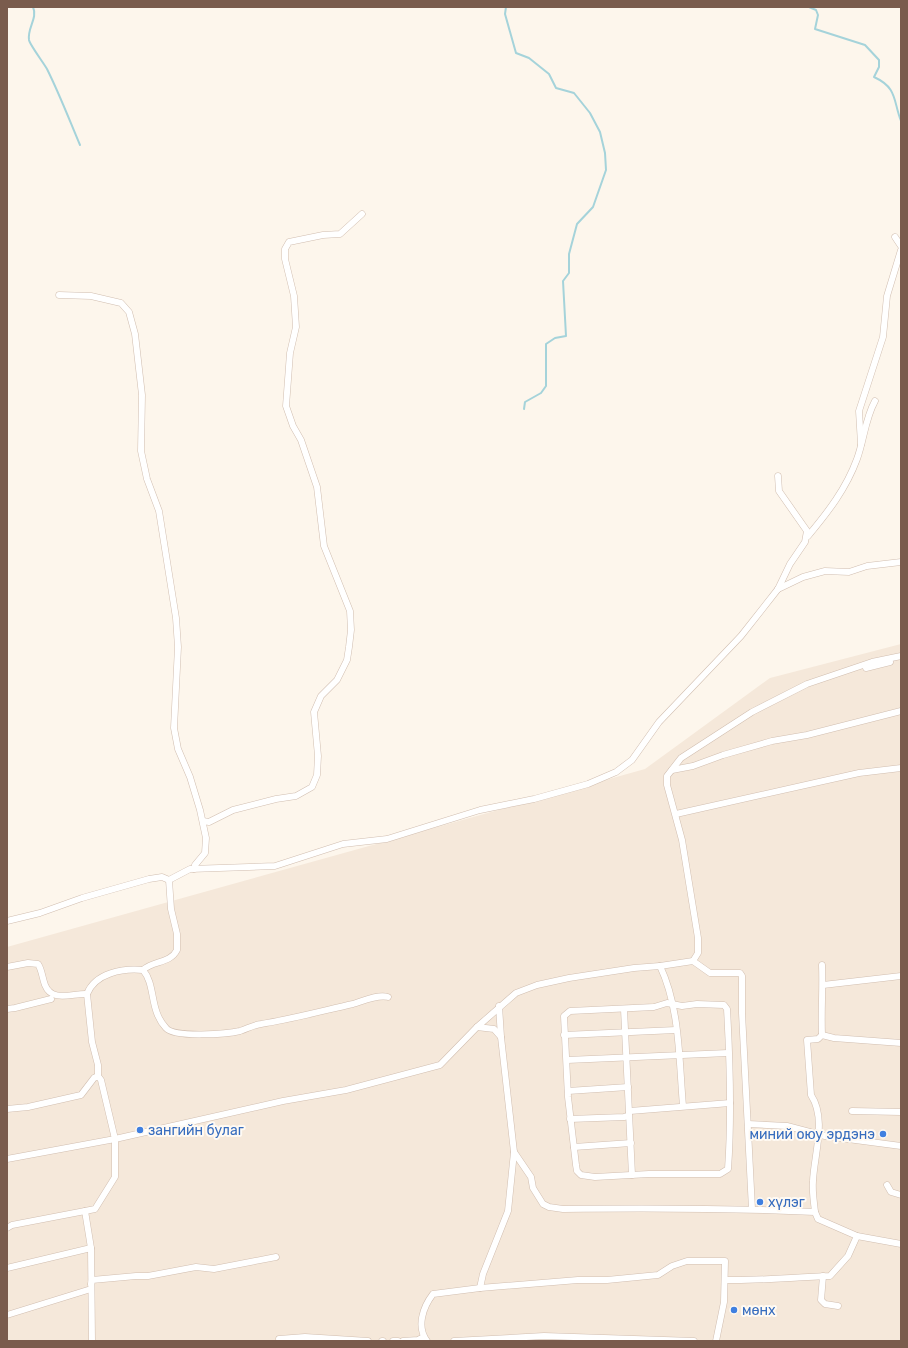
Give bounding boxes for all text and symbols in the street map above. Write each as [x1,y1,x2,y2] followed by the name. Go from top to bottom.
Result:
[148,1122,244,1139] place label: зангийн булаг
[135,1125,145,1135] marker: зангийн булаг
[749,1126,875,1143] place label: миний оюу эрдэнэ
[878,1129,888,1139] marker: миний оюу эрдэнэ
[768,1194,805,1211] place label: хүлэг
[755,1197,765,1207] marker: хүлэг
[742,1302,776,1319] place label: мөнх
[729,1305,739,1315] marker: мөнх

